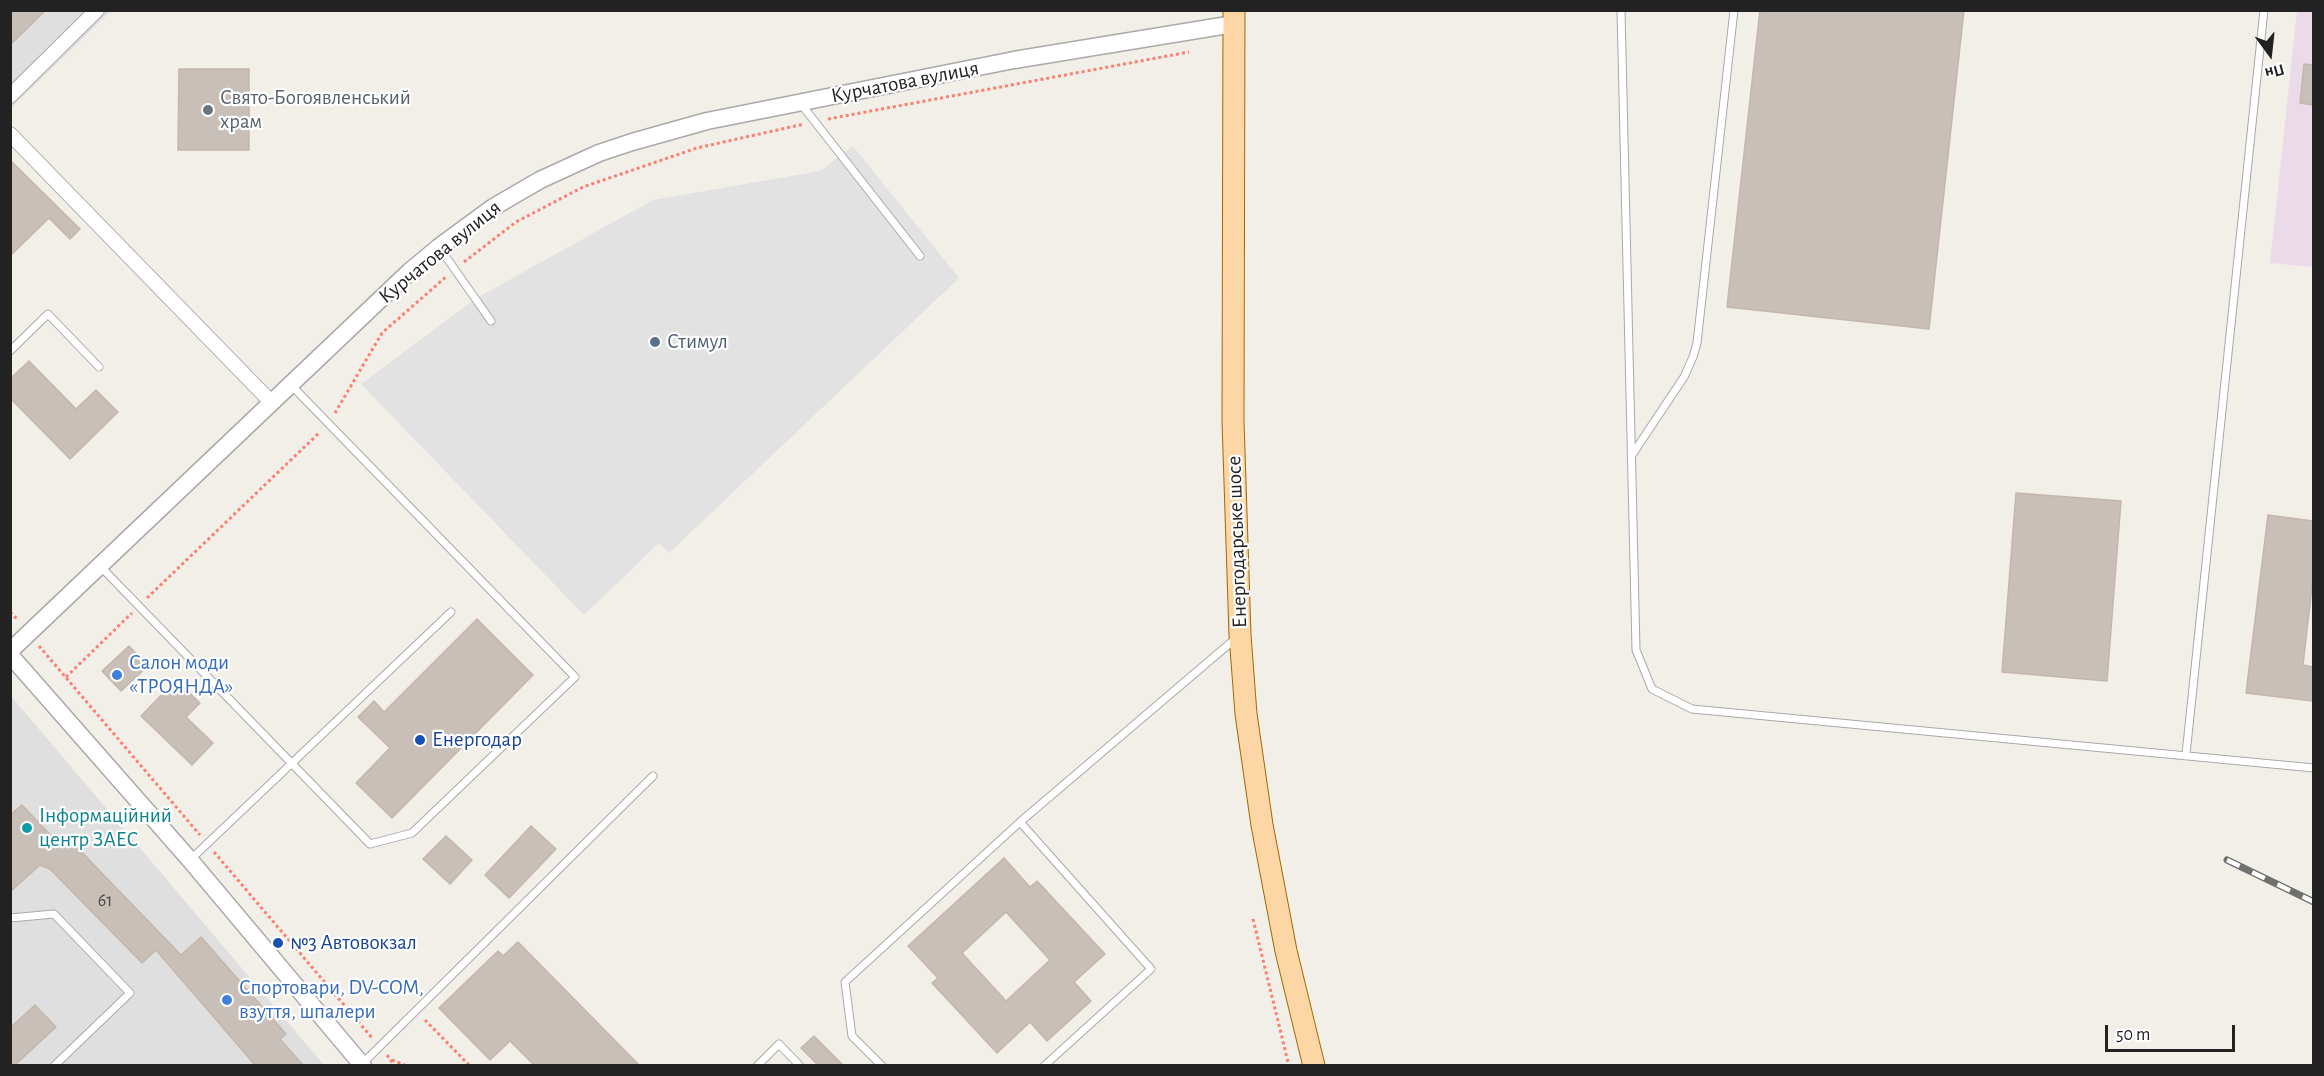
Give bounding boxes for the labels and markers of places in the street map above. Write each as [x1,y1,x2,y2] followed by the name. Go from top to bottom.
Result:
[220,85,411,135] place label: Свято-Богоявленський храм
[201,103,215,117] marker: Свято-Богоявленський храм
[667,329,728,355] place label: Стимул
[648,335,662,349] marker: Стимул
[129,650,233,700] place label: Салон моди «ТРОЯНДА»
[110,668,124,682] marker: Салон моди «ТРОЯНДА»
[432,727,522,753] place label: Енергодар
[413,733,427,747] marker: Енергодар
[39,803,172,853] place label: Інформаційний центр ЗАЕС
[20,821,34,835] marker: Інформаційний центр ЗАЕС
[290,930,417,956] place label: №3 Автовокзал
[271,936,285,950] marker: №3 Автовокзал
[239,975,424,1025] place label: Спортовари, DV-COM, взуття, шпалери
[220,993,234,1007] marker: Спортовари, DV-COM, взуття, шпалери

